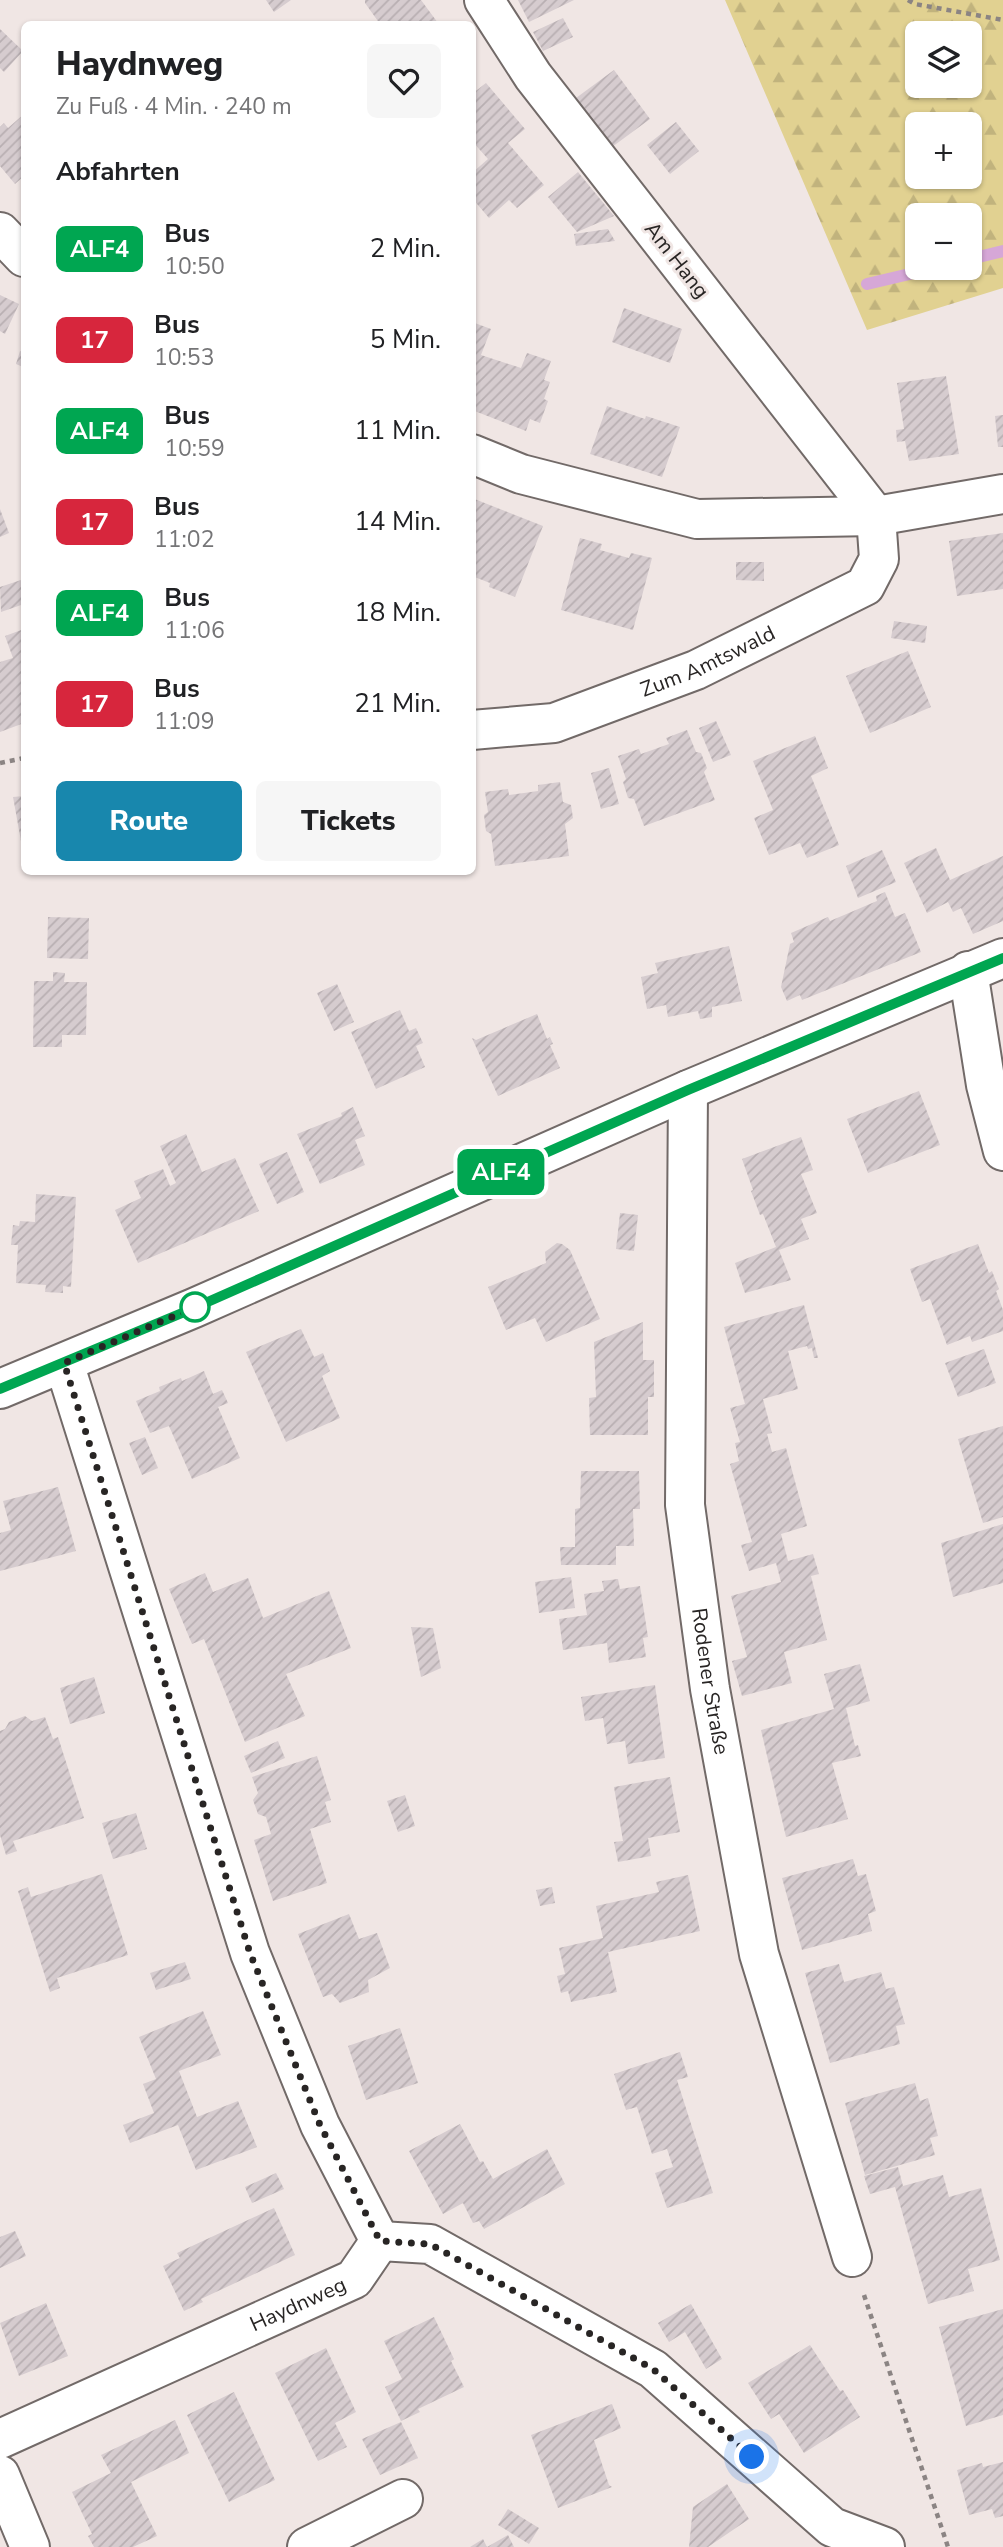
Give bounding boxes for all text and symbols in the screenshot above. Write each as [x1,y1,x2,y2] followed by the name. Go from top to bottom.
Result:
[905,21,982,280] map controls
[905,21,982,98] button: layers
[56,42,223,87] text: Haydnweg
[367,44,441,118] button: heart
[56,91,292,122] text: Zu Fuß · 4 Min. · 240 m
[905,112,982,189] button: +
[56,154,180,189] text: Abfahrten
[905,203,982,280] button: −
[164,216,210,251] text: Bus
[638,216,716,304] street label: Am Hang
[370,231,441,266] text: 2 Min.
[70,233,129,265] text: ALF4
[164,251,225,282] text: 10:50
[154,307,200,342] text: Bus
[370,322,441,357] text: 5 Min.
[80,324,109,356] text: 17
[154,342,214,373] text: 10:53
[164,398,210,433] text: Bus
[354,413,441,448] text: 11 Min.
[70,415,129,447] text: ALF4
[164,433,225,464] text: 10:59
[154,489,200,524] text: Bus
[354,504,441,539] text: 14 Min.
[80,506,109,538] text: 17
[154,524,214,555] text: 11:02
[164,580,210,615] text: Bus
[354,595,441,630] text: 18 Min.
[70,597,129,629] text: ALF4
[164,615,225,646] text: 11:06
[636,619,780,704] street label: Zum Amtswald
[154,671,200,706] text: Bus
[354,686,441,721] text: 21 Min.
[80,688,109,720] text: 17
[154,706,214,737] text: 11:09
[56,781,242,861] button: Route
[256,781,441,861] button: Tickets
[452,1149,550,1195] line badge: ALF4
[471,1156,531,1188] text: ALF4
[180,1292,210,1322] unlabelled marker
[685,1606,736,1757] street label: Rodener Straße
[245,2270,351,2338] street label: Haydnweg
[734,2439,769,2474] your location

